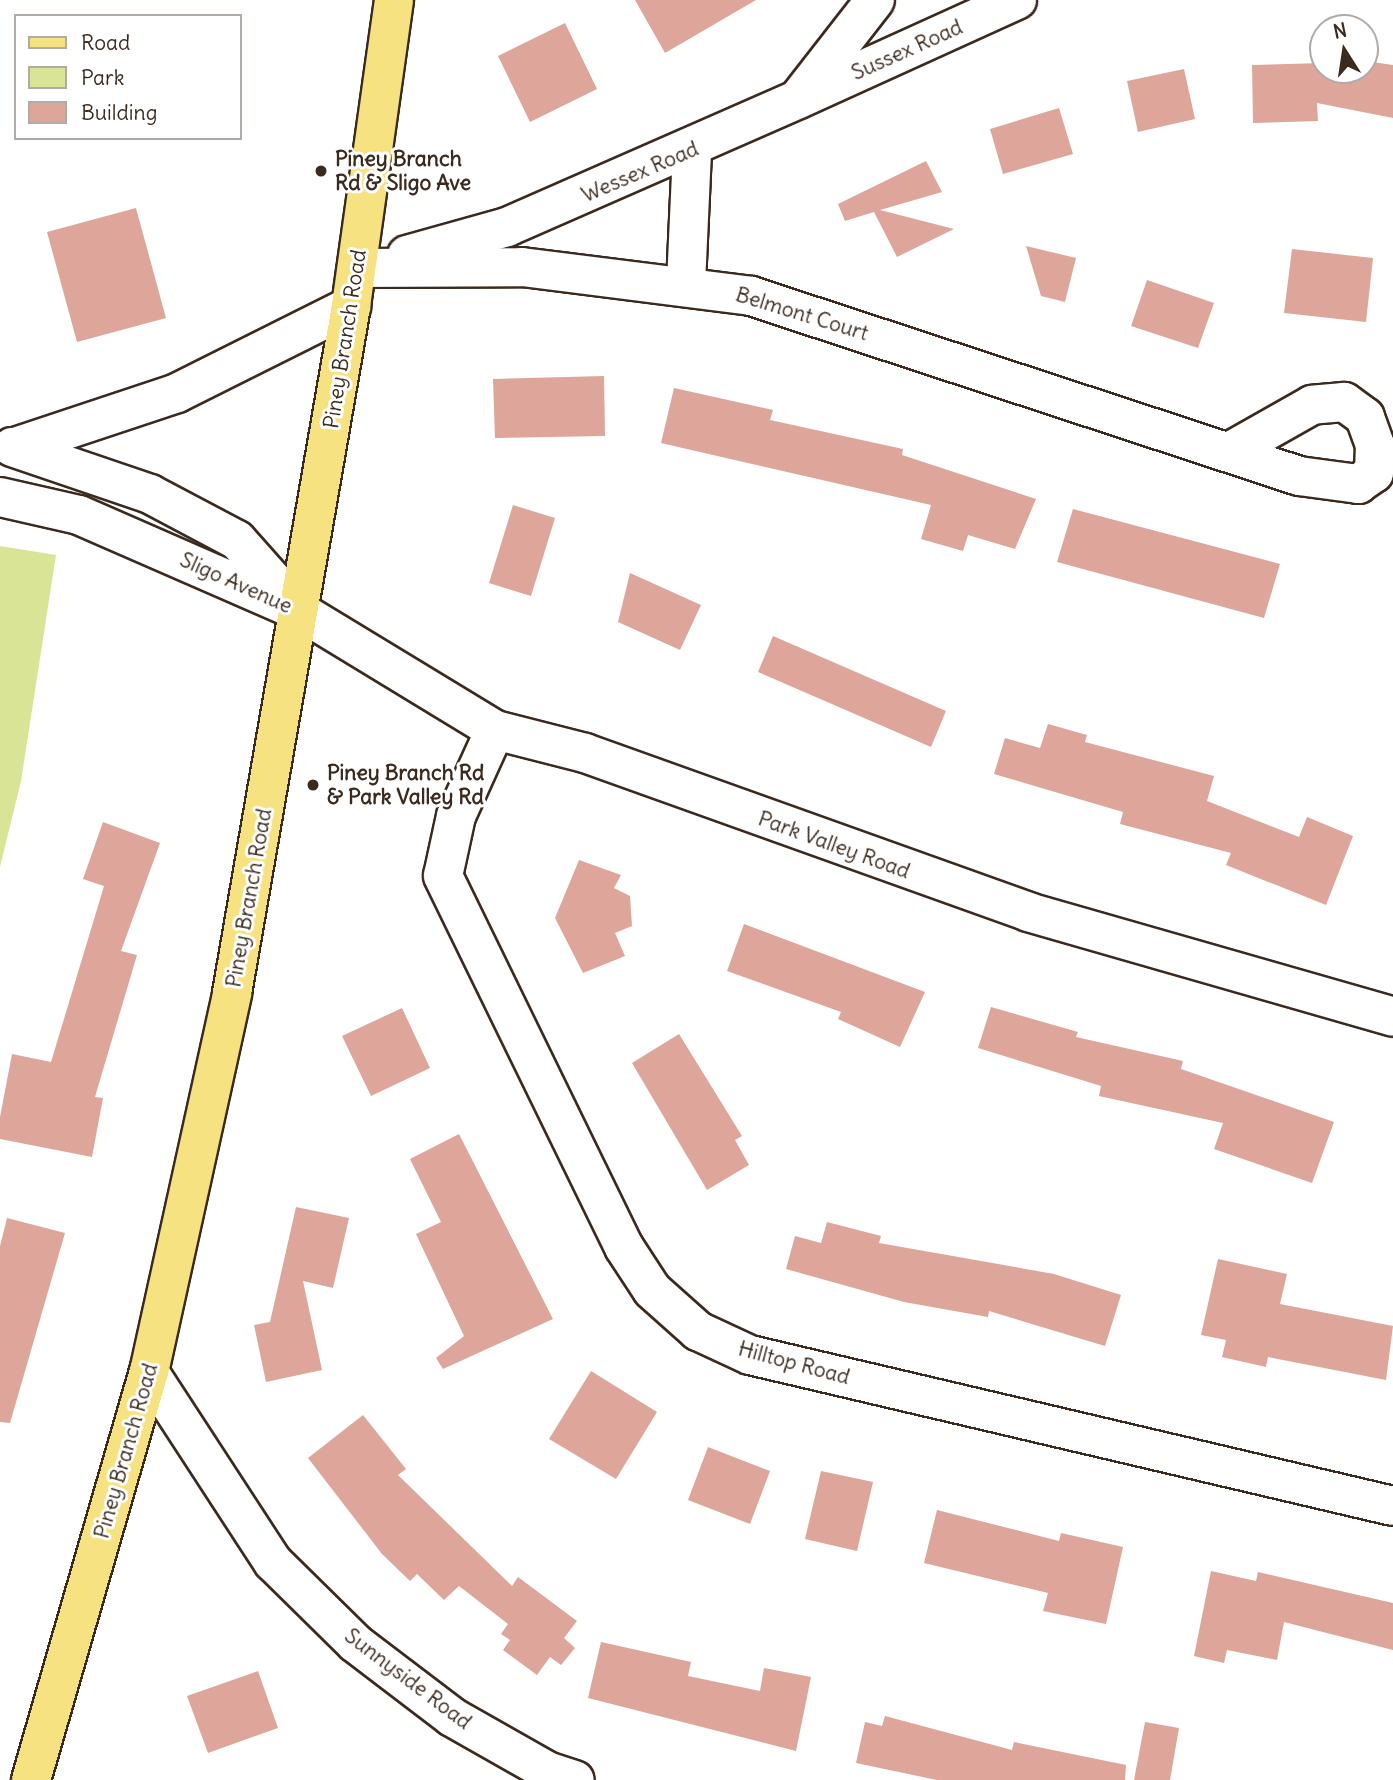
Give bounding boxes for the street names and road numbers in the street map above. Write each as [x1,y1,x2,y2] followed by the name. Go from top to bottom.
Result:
[848,14,966,86] street label: Sussex Road
[578,136,702,208] street label: Wessex Road
[318,248,372,430] street label: Piney Branch Road
[733,282,871,346] street label: Belmont Court
[176,547,296,619] street label: Sligo Avenue
[755,806,913,884] street label: Park Valley Road
[221,807,277,989] street label: Piney Branch Road
[736,1336,852,1390] street label: Hilltop Road
[89,1361,163,1541] street label: Piney Branch Road
[340,1623,476,1735] street label: Sunnyside Road

